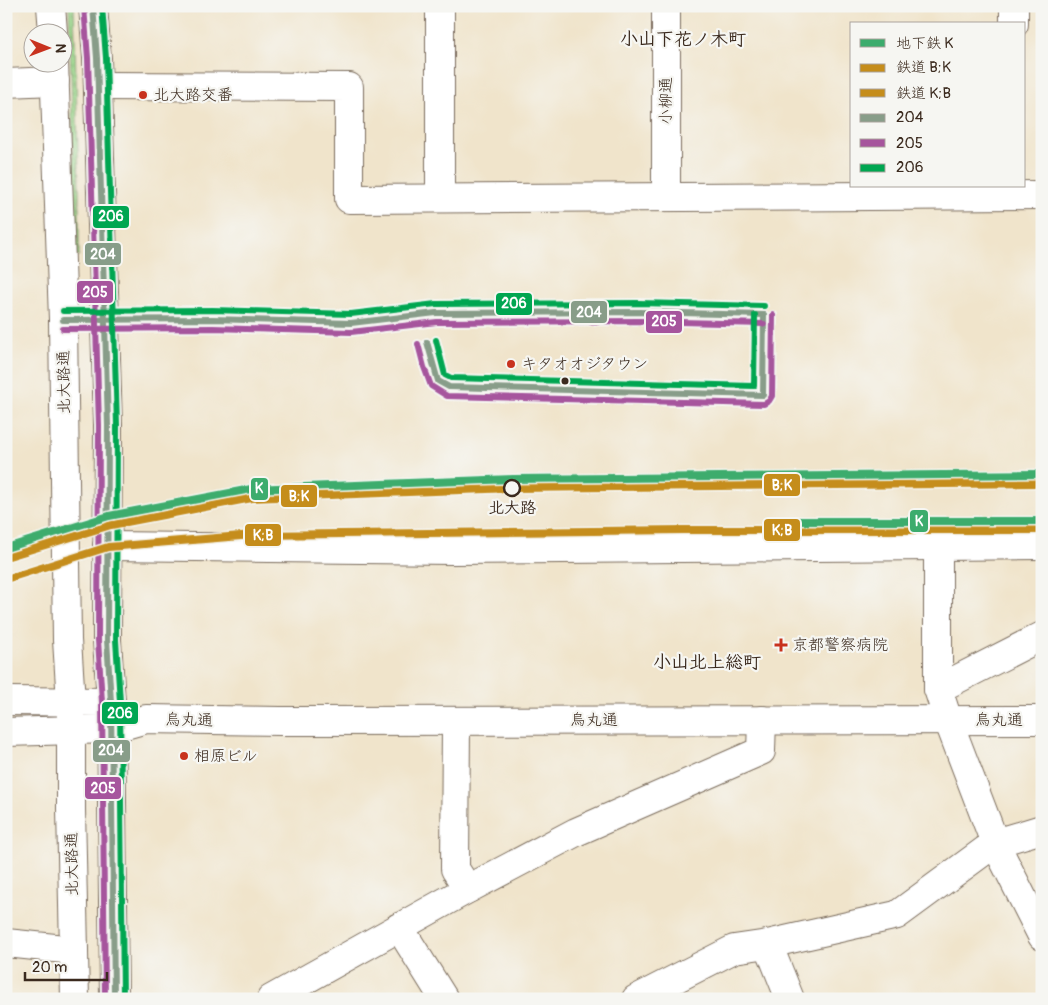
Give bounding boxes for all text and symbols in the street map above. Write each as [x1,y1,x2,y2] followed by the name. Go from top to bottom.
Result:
[22,22,72,72] north arrow
[850,22,1026,188] legend
[620,28,746,51] district label: 小山下花ノ木町
[896,34,953,53] text: 地下鉄 K
[52,43,69,53] text: N
[896,58,951,77] text: 鉄道 B;K
[656,77,676,125] street label: 小柳通
[896,84,951,103] text: 鉄道 K;B
[153,85,233,105] place label: 北大路交番
[137,89,149,101] marker: 北大路交番
[896,108,924,127] text: 204
[896,134,923,153] text: 205
[896,158,923,177] text: 206
[92,205,130,229] line badge: 206
[98,208,124,225] text: 206
[84,242,122,266] line badge: 204
[90,246,117,263] text: 204
[76,280,114,304] line badge: 205
[83,284,108,301] text: 205
[495,292,533,316] line badge: 206
[501,295,527,312] text: 206
[570,300,608,324] line badge: 204
[576,304,603,321] text: 204
[645,310,683,334] line badge: 205
[652,313,677,330] text: 205
[53,350,75,414] street label: 北大路通
[521,354,648,374] place label: キタオオジタウン
[505,358,517,370] marker: キタオオジタウン
[560,376,570,386] unlabelled marker
[763,473,801,497] line badge: B;K
[250,477,269,501] line badge: K
[772,477,793,494] text: B;K
[503,479,521,497] marker: 北大路
[255,480,264,497] text: K
[280,484,318,508] line badge: B;K
[289,488,310,505] text: B;K
[488,498,536,518] place label: 北大路
[909,509,929,533] line badge: K
[915,513,924,530] text: K
[763,518,801,542] line badge: K;B
[772,522,792,539] text: K;B
[244,523,282,547] line badge: K;B
[253,527,273,544] text: K;B
[792,635,888,655] place label: 京都警察病院
[774,638,788,652] marker: 京都警察病院
[653,651,761,674] district label: 小山北上総町
[101,701,139,725] line badge: 206
[107,705,133,722] text: 206
[165,710,213,730] street label: 烏丸通
[570,710,618,730] street label: 烏丸通
[975,710,1023,730] street label: 烏丸通
[92,739,131,763] line badge: 204
[98,742,125,759] text: 204
[194,746,258,766] place label: 相原ビル
[178,750,190,762] marker: 相原ビル
[84,776,122,800] line badge: 205
[91,780,116,797] text: 205
[61,832,83,896] street label: 北大路通
[25,950,108,982] scale bar
[32,958,67,977] text: 20 m

